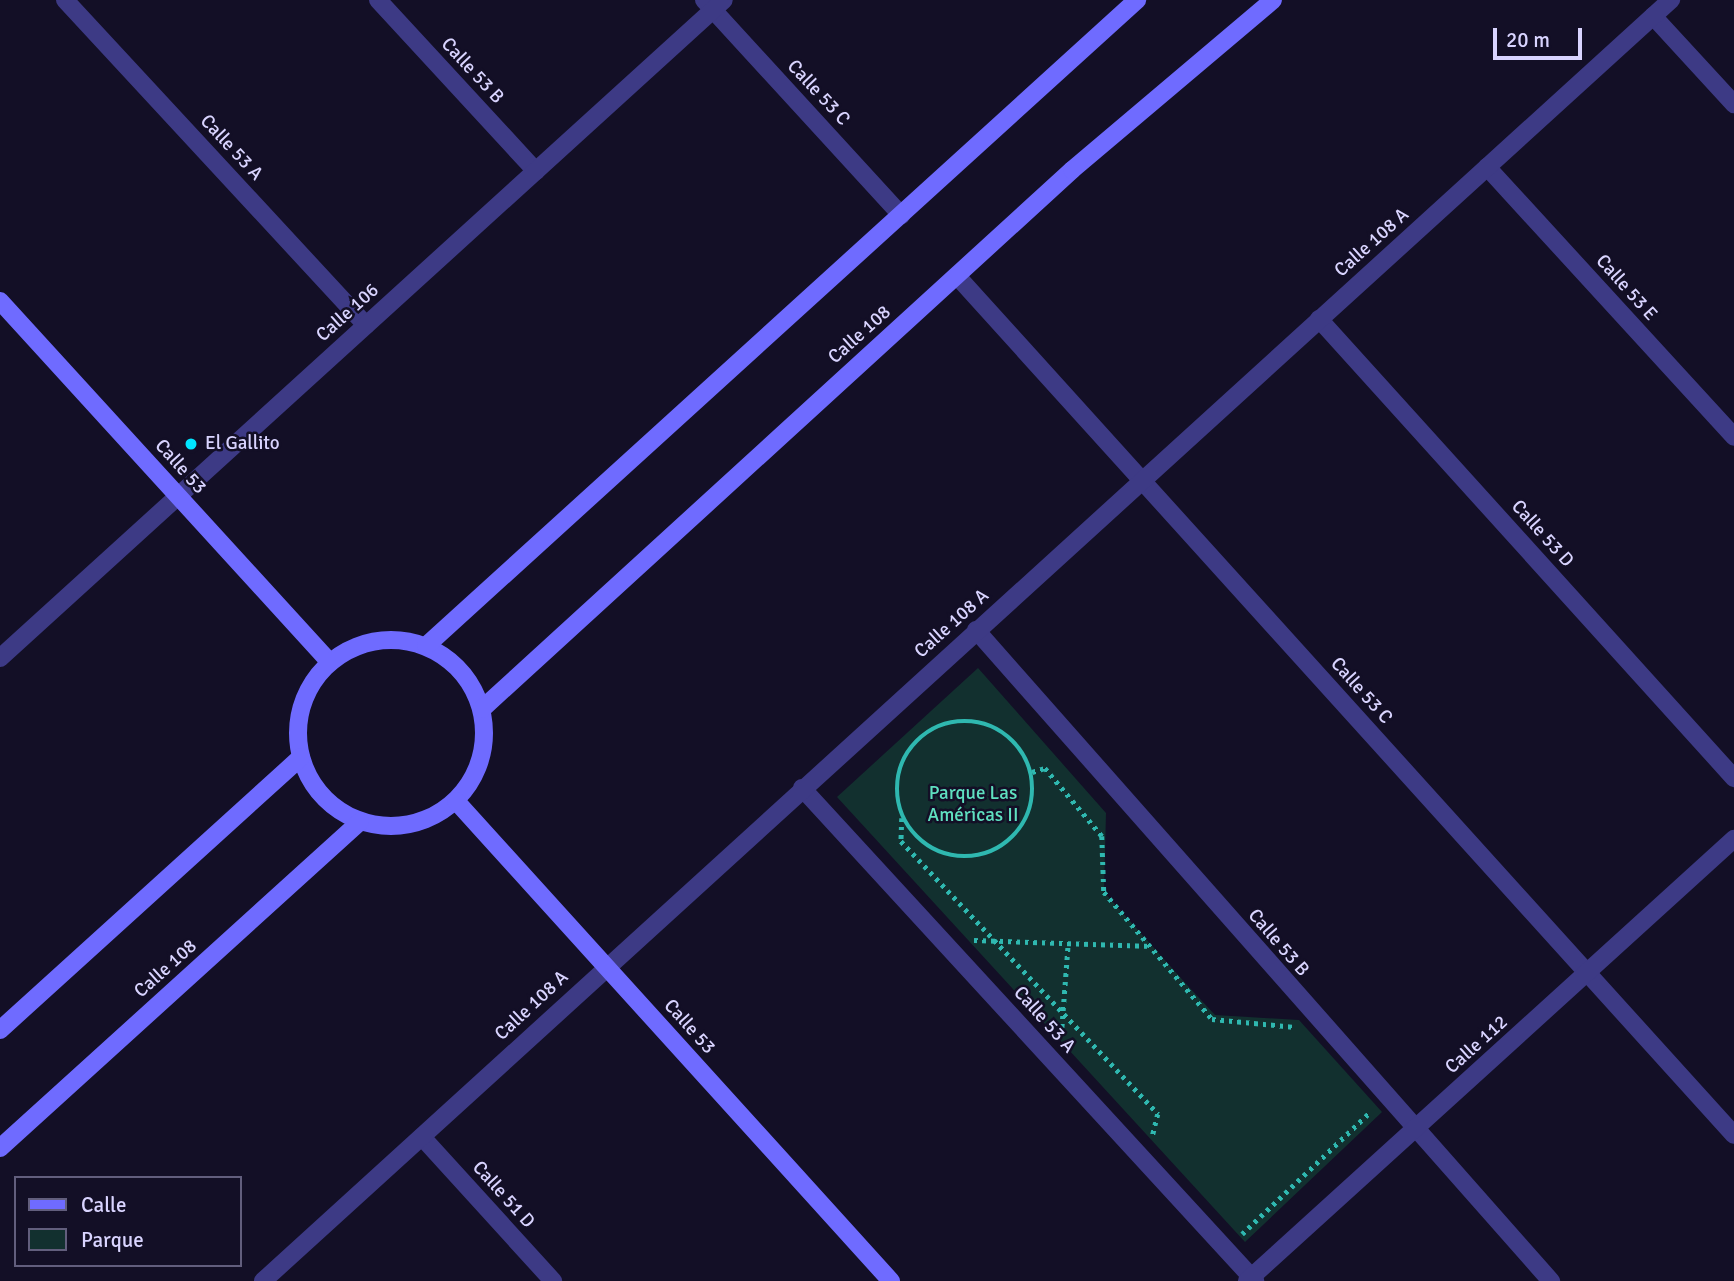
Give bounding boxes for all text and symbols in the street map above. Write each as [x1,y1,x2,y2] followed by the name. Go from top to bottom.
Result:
[1496,14,1585,58] scale bar
[1506,27,1550,53] text: 20 m
[436,33,508,109] street label: Calle 53 B
[782,55,854,131] street label: Calle 53 C
[195,110,267,186] street label: Calle 53 A
[1330,204,1414,282] street label: Calle 108 A
[1590,250,1662,326] street label: Calle 53 E
[312,279,384,347] street label: Calle 106
[824,301,896,369] street label: Calle 108
[205,433,280,455] place label: El Gallito
[149,435,211,499] street label: Calle 53
[183,436,199,452] marker: El Gallito
[1506,496,1578,572] street label: Calle 53 D
[910,585,994,663] street label: Calle 108 A
[1325,653,1397,729] street label: Calle 53 C
[928,783,1018,827] park label: Parque Las Américas II
[1243,905,1313,981] street label: Calle 53 B
[130,935,202,1003] street label: Calle 108
[491,966,573,1046] street label: Calle 108 A
[1008,982,1080,1058] street label: Calle 53 A
[658,995,720,1059] street label: Calle 53
[1441,1011,1513,1079] street label: Calle 112
[467,1157,539,1233] street label: Calle 51 D
[14,1176,242,1267] legend
[81,1192,127,1218] text: Calle
[81,1227,144,1253] text: Parque

